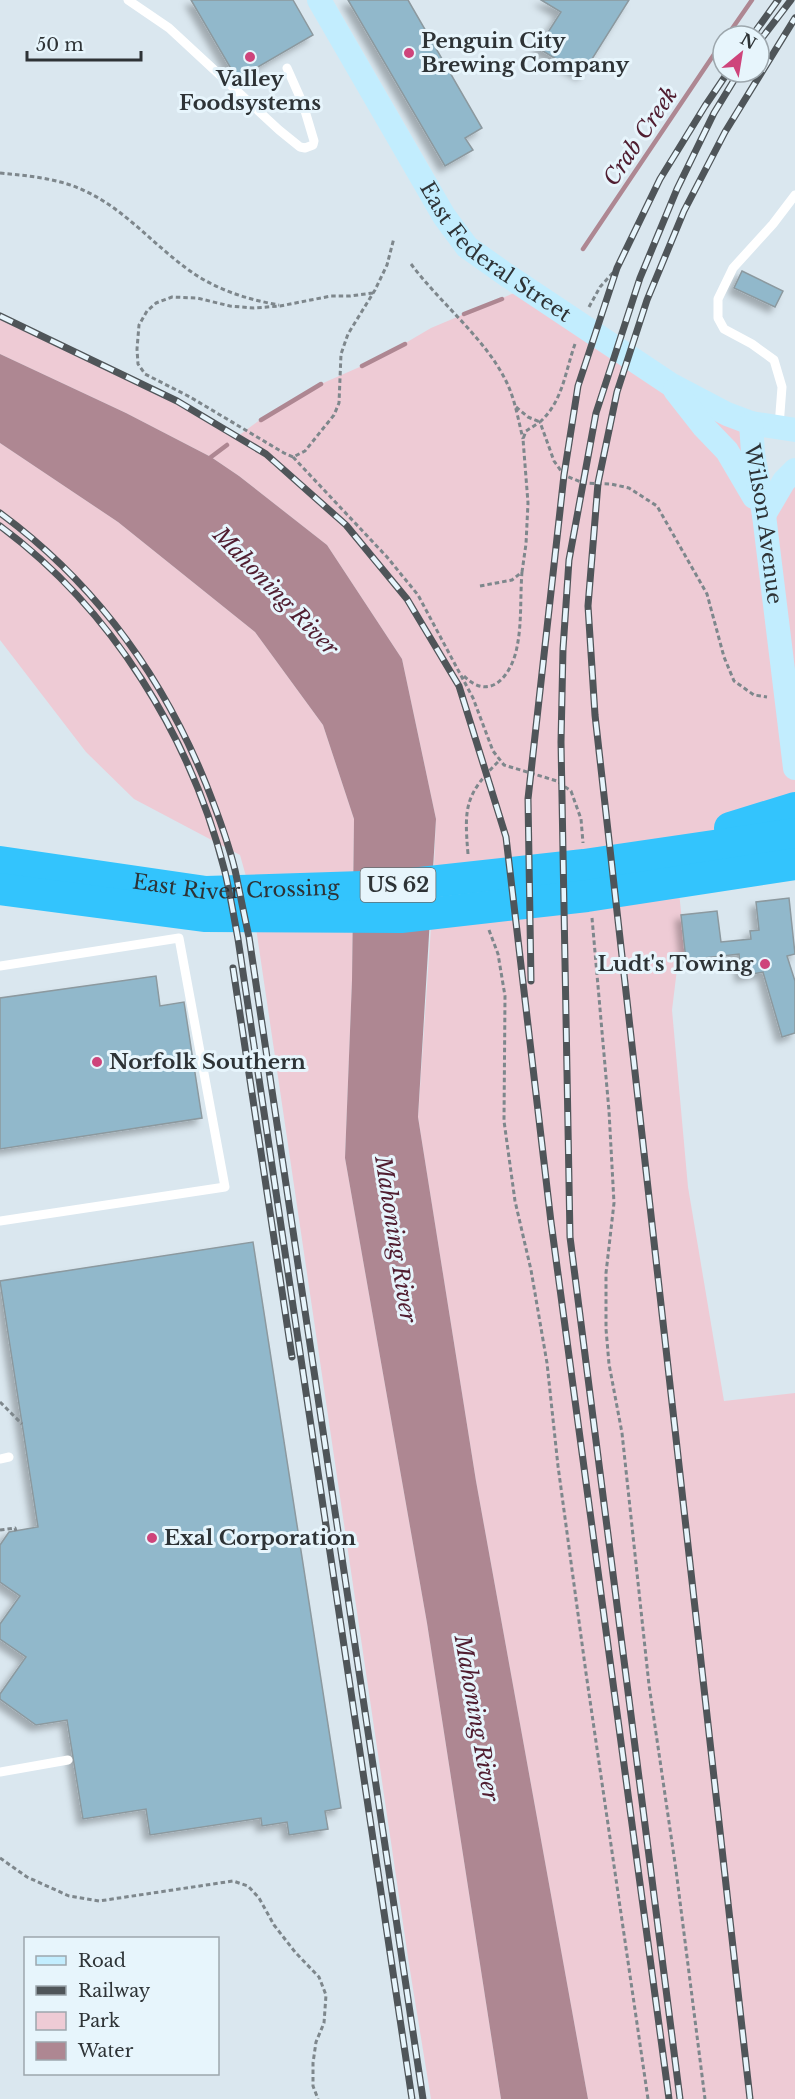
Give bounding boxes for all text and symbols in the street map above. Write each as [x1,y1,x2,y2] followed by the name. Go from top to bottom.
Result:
[27,24,141,62] scale bar
[711,24,771,84] north arrow
[421,28,630,78] place label: Penguin City Brewing Company
[737,29,760,53] text: N
[36,34,84,56] text: 50 m
[402,46,416,60] marker: Penguin City Brewing Company
[243,50,257,64] marker: Valley Foodsystems
[179,66,321,116] place label: Valley Foodsystems
[598,82,683,191] water label: Crab Creek
[414,177,576,328] street label: East Federal Street
[738,441,788,606] street label: Wilson Avenue
[207,521,344,662] water label: Mahoning River
[131,868,340,905] street label: East River Crossing
[360,868,436,902] road number: US 62
[597,951,754,977] place label: Ludt's Towing
[758,957,772,971] marker: Ludt's Towing
[109,1049,306,1075] place label: Norfolk Southern
[90,1055,104,1069] marker: Norfolk Southern
[369,1153,422,1325] water label: Mahoning River
[164,1525,356,1551] place label: Exal Corporation
[145,1531,159,1545] marker: Exal Corporation
[448,1632,505,1804] water label: Mahoning River
[24,1937,219,2075] legend
[78,1950,126,1972] text: Road
[78,1980,151,2002] text: Railway
[78,2010,120,2032] text: Park
[77,2040,134,2062] text: Water

